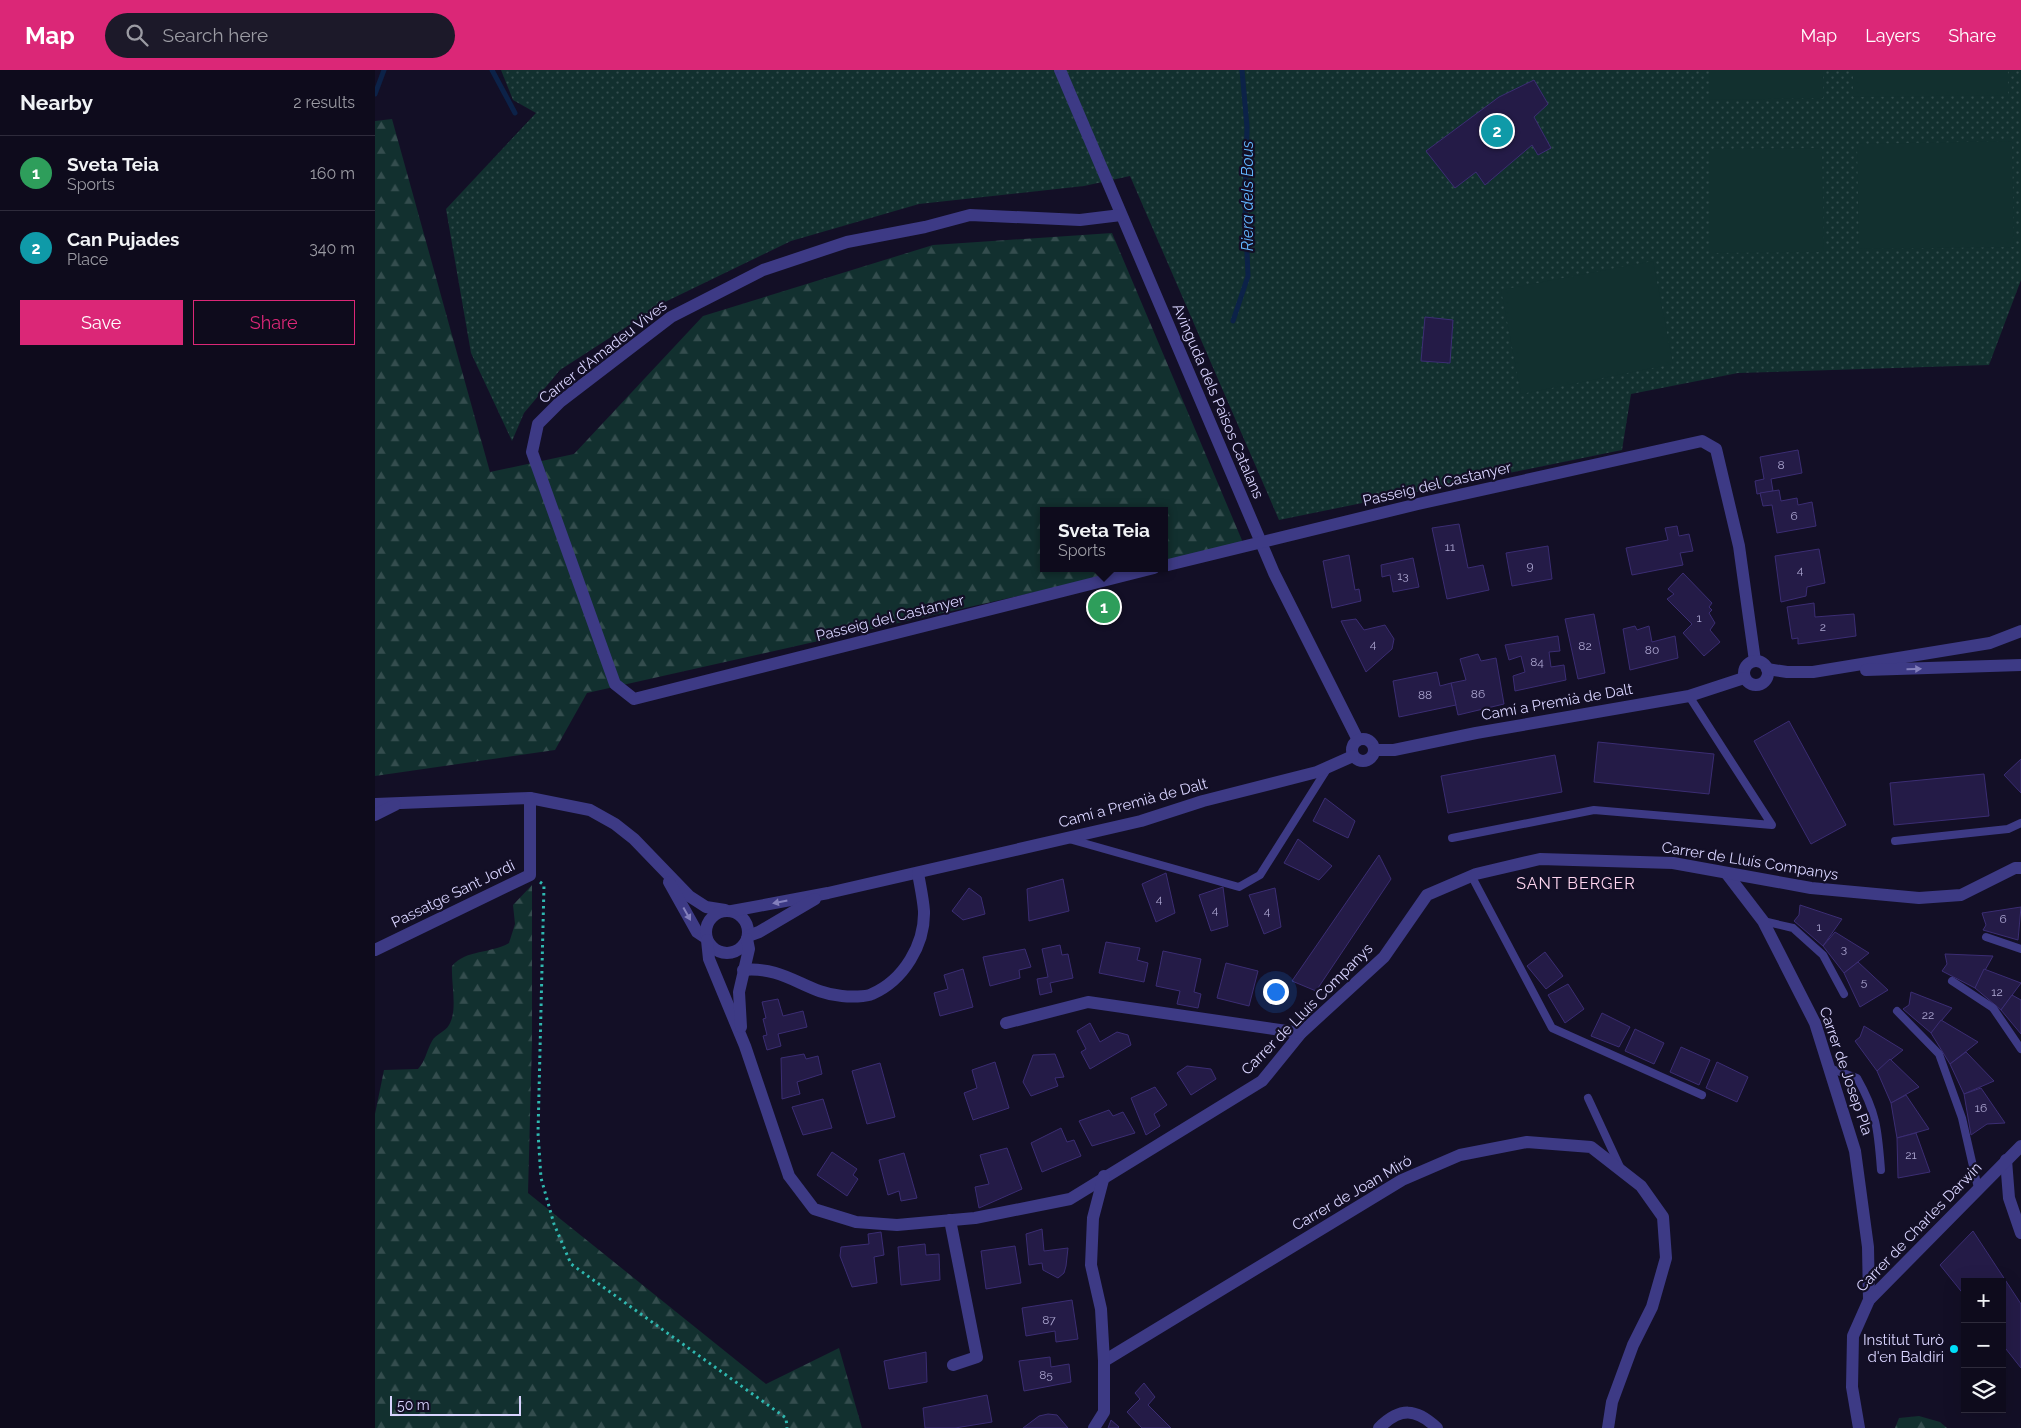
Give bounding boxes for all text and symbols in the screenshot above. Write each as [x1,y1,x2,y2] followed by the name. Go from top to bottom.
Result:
[105,13,455,58] search box
[25,21,75,50] text: Map
[123,21,151,49] icon: search
[163,24,268,46] text: Search here
[1801,25,1837,46] text: Map
[1865,25,1920,46] text: Layers
[1948,25,1996,46] text: Share
[20,90,93,115] text: Nearby
[293,93,355,112] text: 2 results
[1481,112,1513,150] pin: 2
[1238,140,1257,251] water label: Riera dels Bous
[67,153,159,175] text: Sveta Teia
[32,164,40,183] text: 1
[310,164,355,183] text: 160 m
[67,175,115,194] text: Sports
[67,228,179,250] text: Can Pujades
[31,239,41,258] text: 2
[309,239,355,258] text: 340 m
[67,250,108,269] text: Place
[535,296,671,408] street label: Carrer d'Amadeu Vives
[20,300,183,345] button: Save
[193,300,355,345] button: Share
[1169,301,1267,501] street label: Avinguda dels Països Catalans
[1361,458,1514,510] street label: Passeig del Castanyer
[1777,458,1785,472] house number: 8
[1040,507,1168,572] popup
[1790,509,1798,523] house number: 6
[1058,519,1150,541] text: Sveta Teia
[1445,540,1455,554] house number: 11
[1058,541,1106,560] text: Sports
[1526,559,1534,573] house number: 9
[1797,563,1804,577] house number: 4
[1397,569,1409,583] house number: 13
[1088,588,1120,626] pin: 1
[814,591,967,645] street label: Passeig del Castanyer
[1696,611,1702,625] house number: 1
[1820,620,1826,634] house number: 2
[1370,637,1377,651] house number: 4
[1578,639,1592,653] house number: 82
[1645,643,1659,657] house number: 80
[1530,655,1544,669] house number: 84
[1907,665,1923,673] one-way arrow
[1480,680,1634,724] street label: Camí a Premià de Dalt
[1471,687,1485,701] house number: 86
[1418,688,1432,702] house number: 88
[1057,774,1209,832] street label: Camí a Premià de Dalt
[1660,838,1840,884] street label: Carrer de Lluís Companys
[388,856,518,932] street label: Passatge Sant Jordi
[1516,874,1636,893] district label: SANT BERGER
[1156,892,1163,906] house number: 4
[772,898,787,906] one-way arrow
[1212,903,1219,917] house number: 4
[1264,904,1271,918] house number: 4
[683,907,691,922] one-way arrow
[1999,912,2007,926] house number: 6
[1816,920,1822,934] house number: 1
[1238,940,1376,1078] street label: Carrer de Lluís Companys
[1841,942,1847,956] house number: 3
[1861,975,1868,989] house number: 5
[1263,979,1289,1005] your location
[1991,985,2003,999] house number: 12
[1816,1004,1876,1138] street label: Carrer de Josep Pla
[1922,1008,1934,1022] house number: 22
[1975,1101,1987,1115] house number: 16
[1905,1148,1917,1162] house number: 21
[1289,1151,1415,1235] street label: Carrer de Joan Miró
[1852,1159,1986,1295] street label: Carrer de Charles Darwin
[1961,1278,2006,1413] map controls
[1961,1278,2006,1323] button: +
[1042,1313,1056,1327] house number: 87
[1961,1323,2006,1368] button: −
[1863,1331,1944,1366] place label: Institut Turò d'en Baldiri
[1948,1343,1960,1355] marker: Institut Turò d'en Baldiri
[1039,1368,1053,1382] house number: 85
[1961,1368,2006,1413] button: layers
[390,1393,521,1416] scale bar
[397,1397,430,1413] text: 50 m

